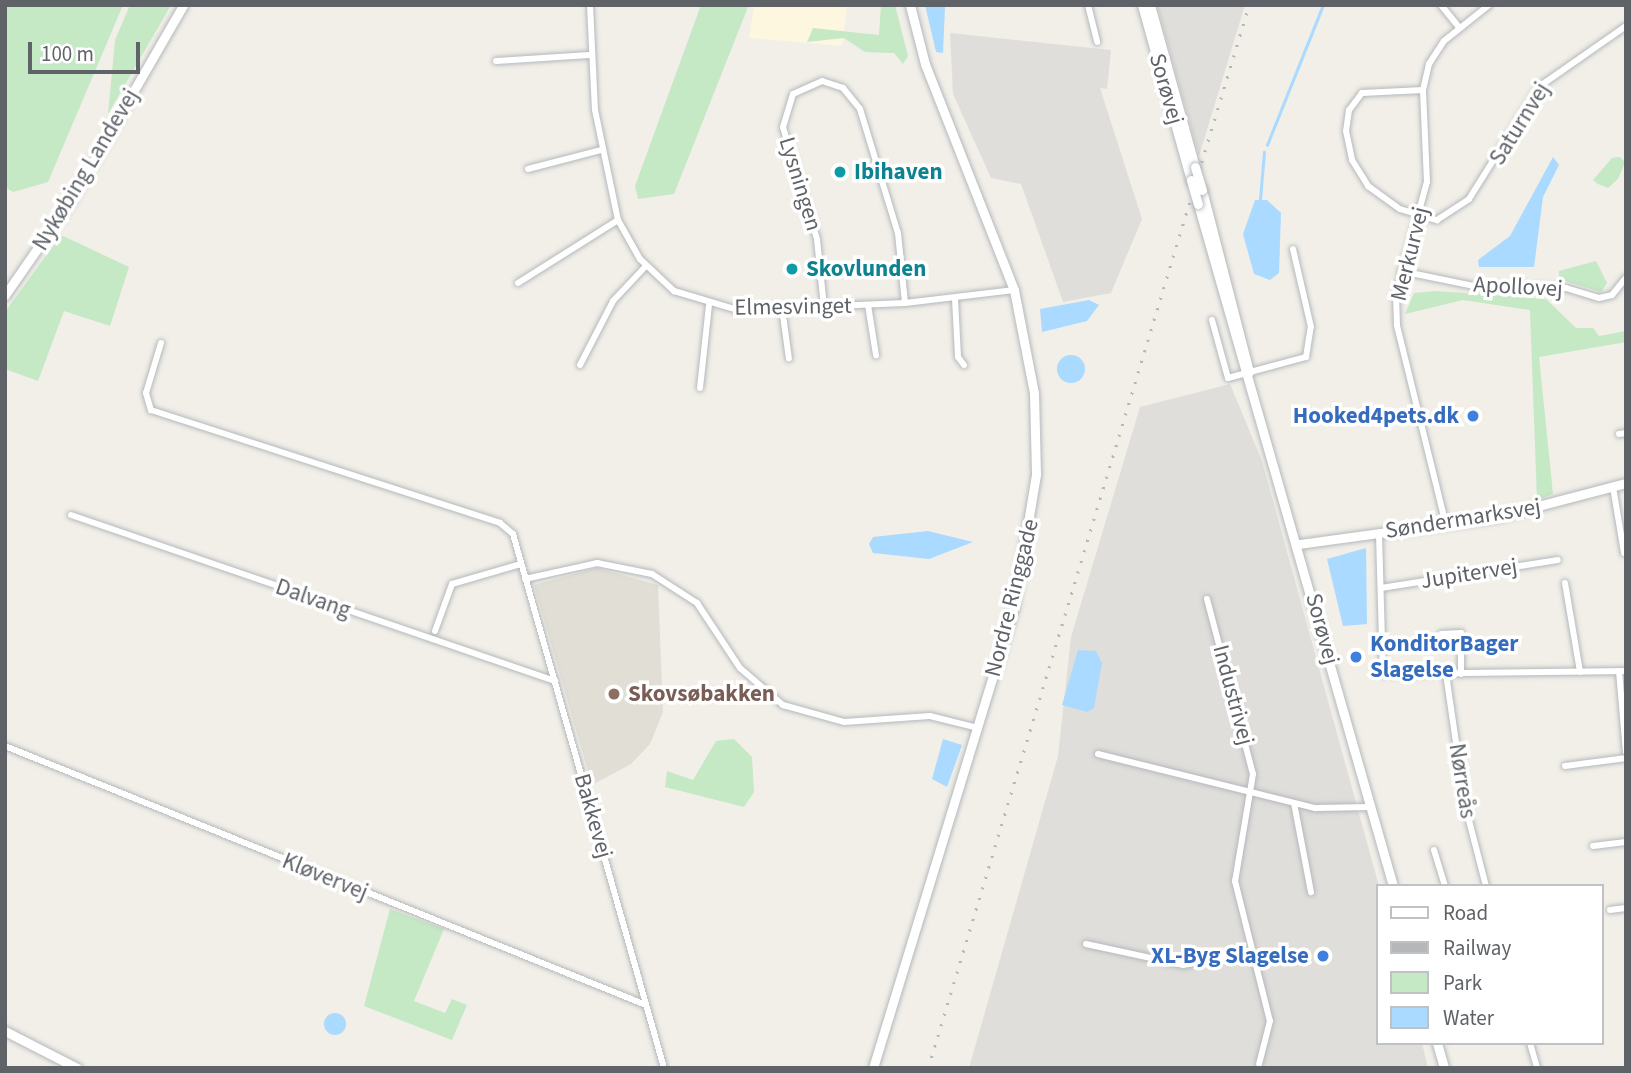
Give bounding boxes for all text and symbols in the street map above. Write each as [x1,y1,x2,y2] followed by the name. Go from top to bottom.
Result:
[32,28,144,72] scale bar
[41,39,94,69] text: 100 m
[1143,50,1189,128] street label: Sorøvej
[1484,78,1556,170] street label: Saturnvej
[27,84,145,256] street label: Nykøbing Landevej
[773,134,827,234] street label: Lysningen
[854,158,943,186] place label: Ibihaven
[832,164,848,180] marker: Ibihaven
[1385,204,1435,304] street label: Merkurvej
[806,255,926,283] place label: Skovlunden
[784,261,800,277] marker: Skovlunden
[1473,271,1563,303] street label: Apollovej
[734,292,852,322] street label: Elmesvinget
[1293,402,1459,430] place label: Hooked4pets.dk
[1465,408,1481,424] marker: Hooked4pets.dk
[1383,493,1543,545] street label: Søndermarksvej
[979,516,1045,680] street label: Nordre Ringgade
[1419,553,1519,595] street label: Jupitervej
[272,573,354,625] street label: Dalvang
[1299,590,1345,668] street label: Sorøvej
[1370,630,1518,684] place label: KonditorBager Slagelse
[1206,642,1260,748] street label: Industrivej
[1348,649,1364,665] marker: KonditorBager Slagelse
[628,680,775,708] place label: Skovsøbakken
[606,686,622,702] marker: Skovsøbakken
[1442,742,1482,820] street label: Nørreås
[568,771,618,861] street label: Bakkevej
[278,847,372,907] street label: Kløvervej
[1376,884,1603,1045] legend
[1443,898,1488,928] text: Road
[1443,933,1511,963] text: Railway
[1151,942,1309,970] place label: XL-Byg Slagelse
[1315,948,1331,964] marker: XL-Byg Slagelse
[1443,968,1482,998] text: Park
[1443,1003,1494,1033] text: Water

